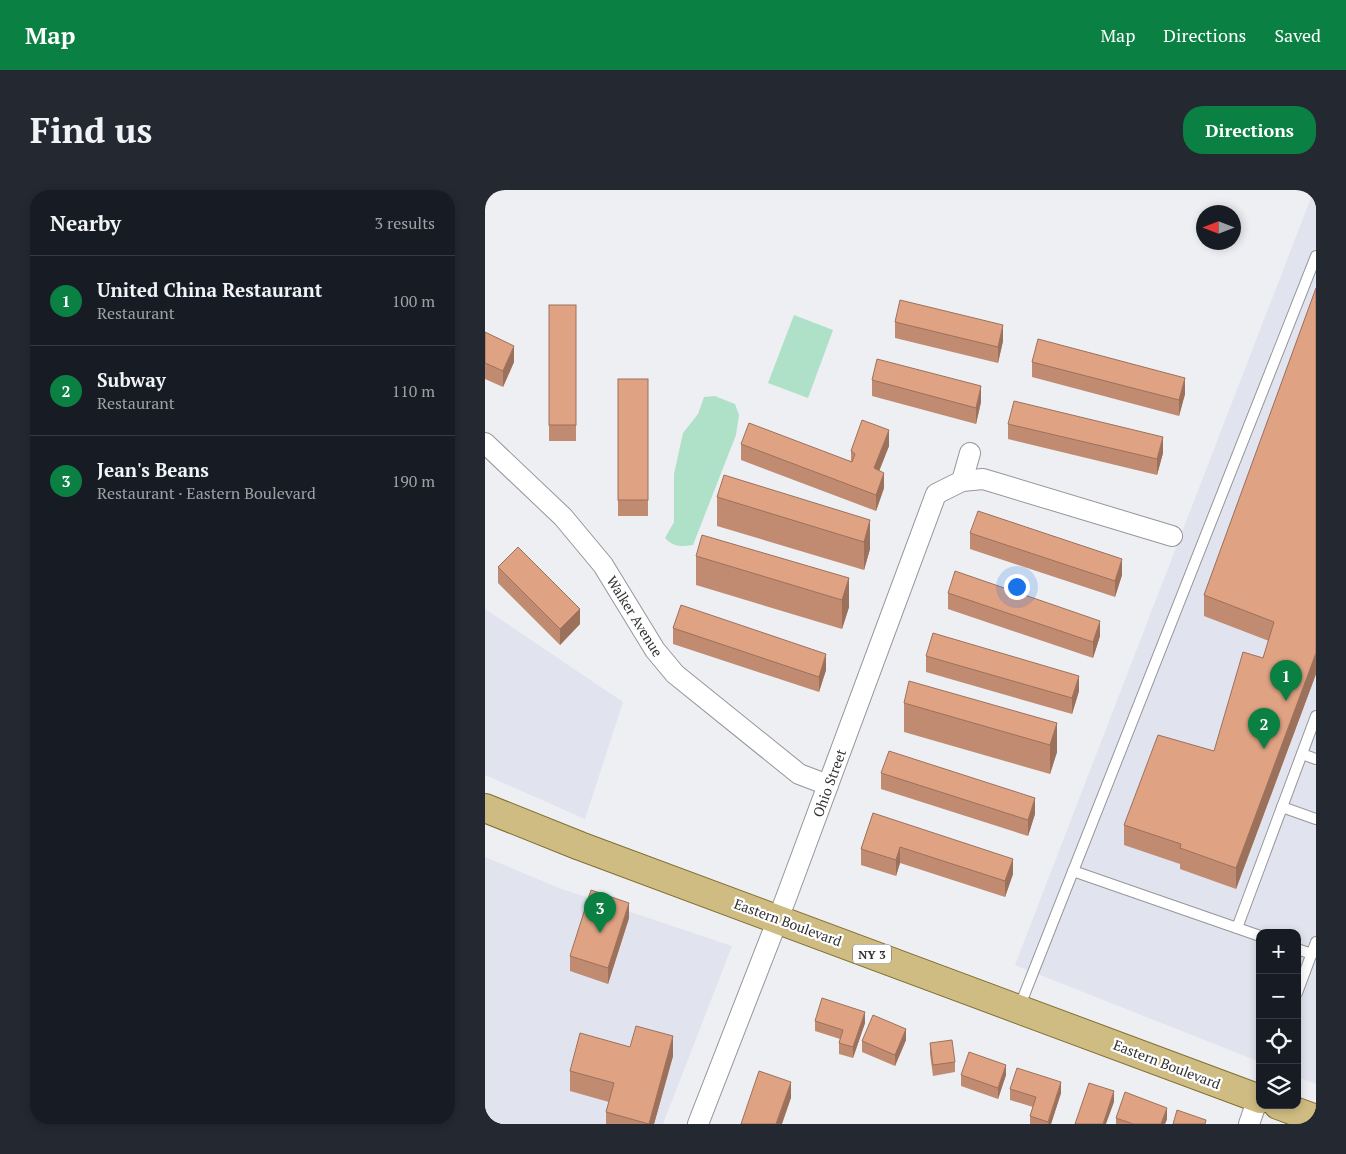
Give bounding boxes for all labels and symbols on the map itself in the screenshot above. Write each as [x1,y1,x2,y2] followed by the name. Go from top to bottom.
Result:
[1196,205,1241,250] north arrow
[603,572,667,660] street label: Walker Avenue
[1004,574,1030,600] your location
[1270,660,1302,701] pin: 1
[1248,708,1280,749] pin: 2
[808,746,850,820] street label: Ohio Street
[584,892,616,933] pin: 3
[732,894,845,950] street label: Eastern Boulevard
[853,944,891,964] road number: NY 3
[1111,1035,1224,1093] street label: Eastern Boulevard

